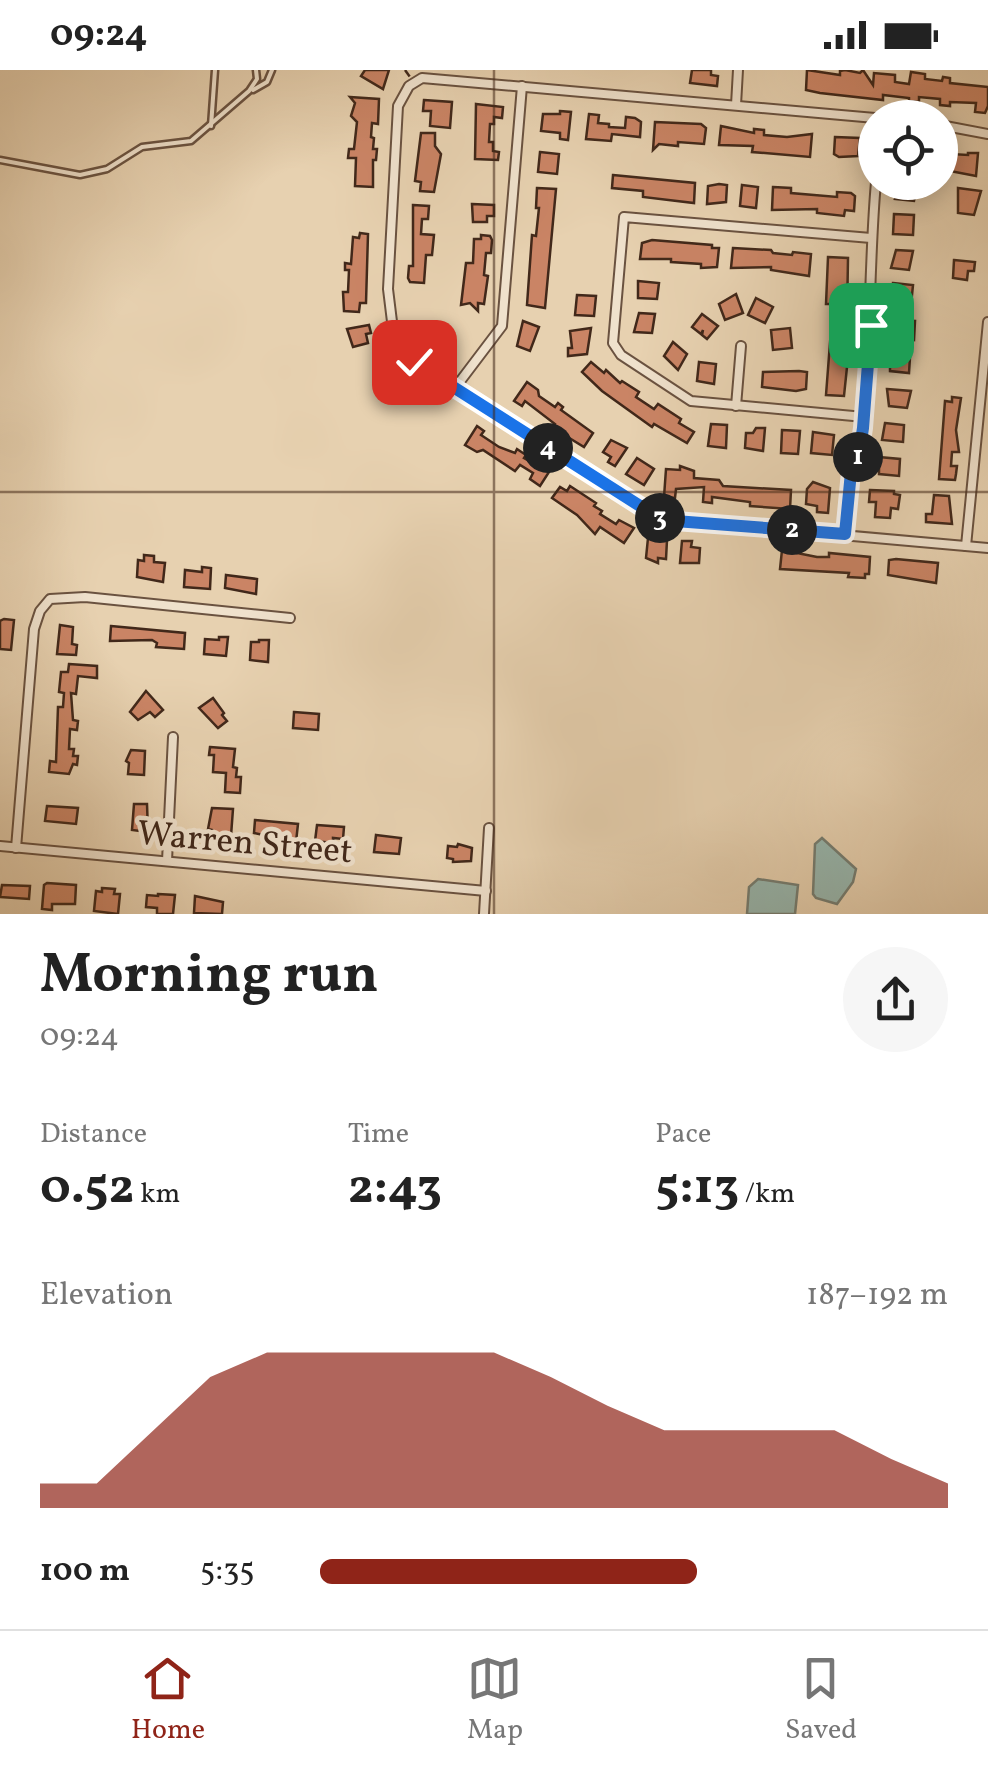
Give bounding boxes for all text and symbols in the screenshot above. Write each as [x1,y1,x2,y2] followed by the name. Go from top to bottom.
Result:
[50,9,148,62] text: 09:24
[858,100,958,200] map controls
[858,100,958,200] button: locate
[829,283,914,368] pin
[844,298,899,353] icon: arrive
[372,320,457,405] pin
[387,335,442,390] icon: check
[523,423,573,473] pin: 4
[540,428,556,467] text: 4
[833,432,883,482] pin: 1
[852,437,864,476] text: 1
[635,493,685,543] pin: 3
[653,498,667,537] text: 3
[767,505,817,555] pin: 2
[785,510,799,549] text: 2
[135,811,354,877] street label: Warren Street
[40,939,379,1015] text: Morning run
[843,947,948,1052] button: share
[40,1015,119,1059] text: 09:24
[40,1115,147,1154] text: Distance
[348,1115,409,1154] text: Time
[655,1115,711,1154] text: Pace
[40,1154,135,1224] text: 0.52
[348,1154,442,1224] text: 2:43
[655,1154,739,1224] text: 5:13
[135,1175,180,1214] text: km
[739,1175,795,1214] text: /km
[40,1274,173,1318] text: Elevation
[806,1274,948,1318] text: 187–192 m
[40,1550,130,1594] text: 100 m
[200,1550,255,1594] text: 5:35
[131,1651,205,1750] tab: Home
[467,1651,523,1750] tab: Map
[785,1651,857,1750] tab: Saved

